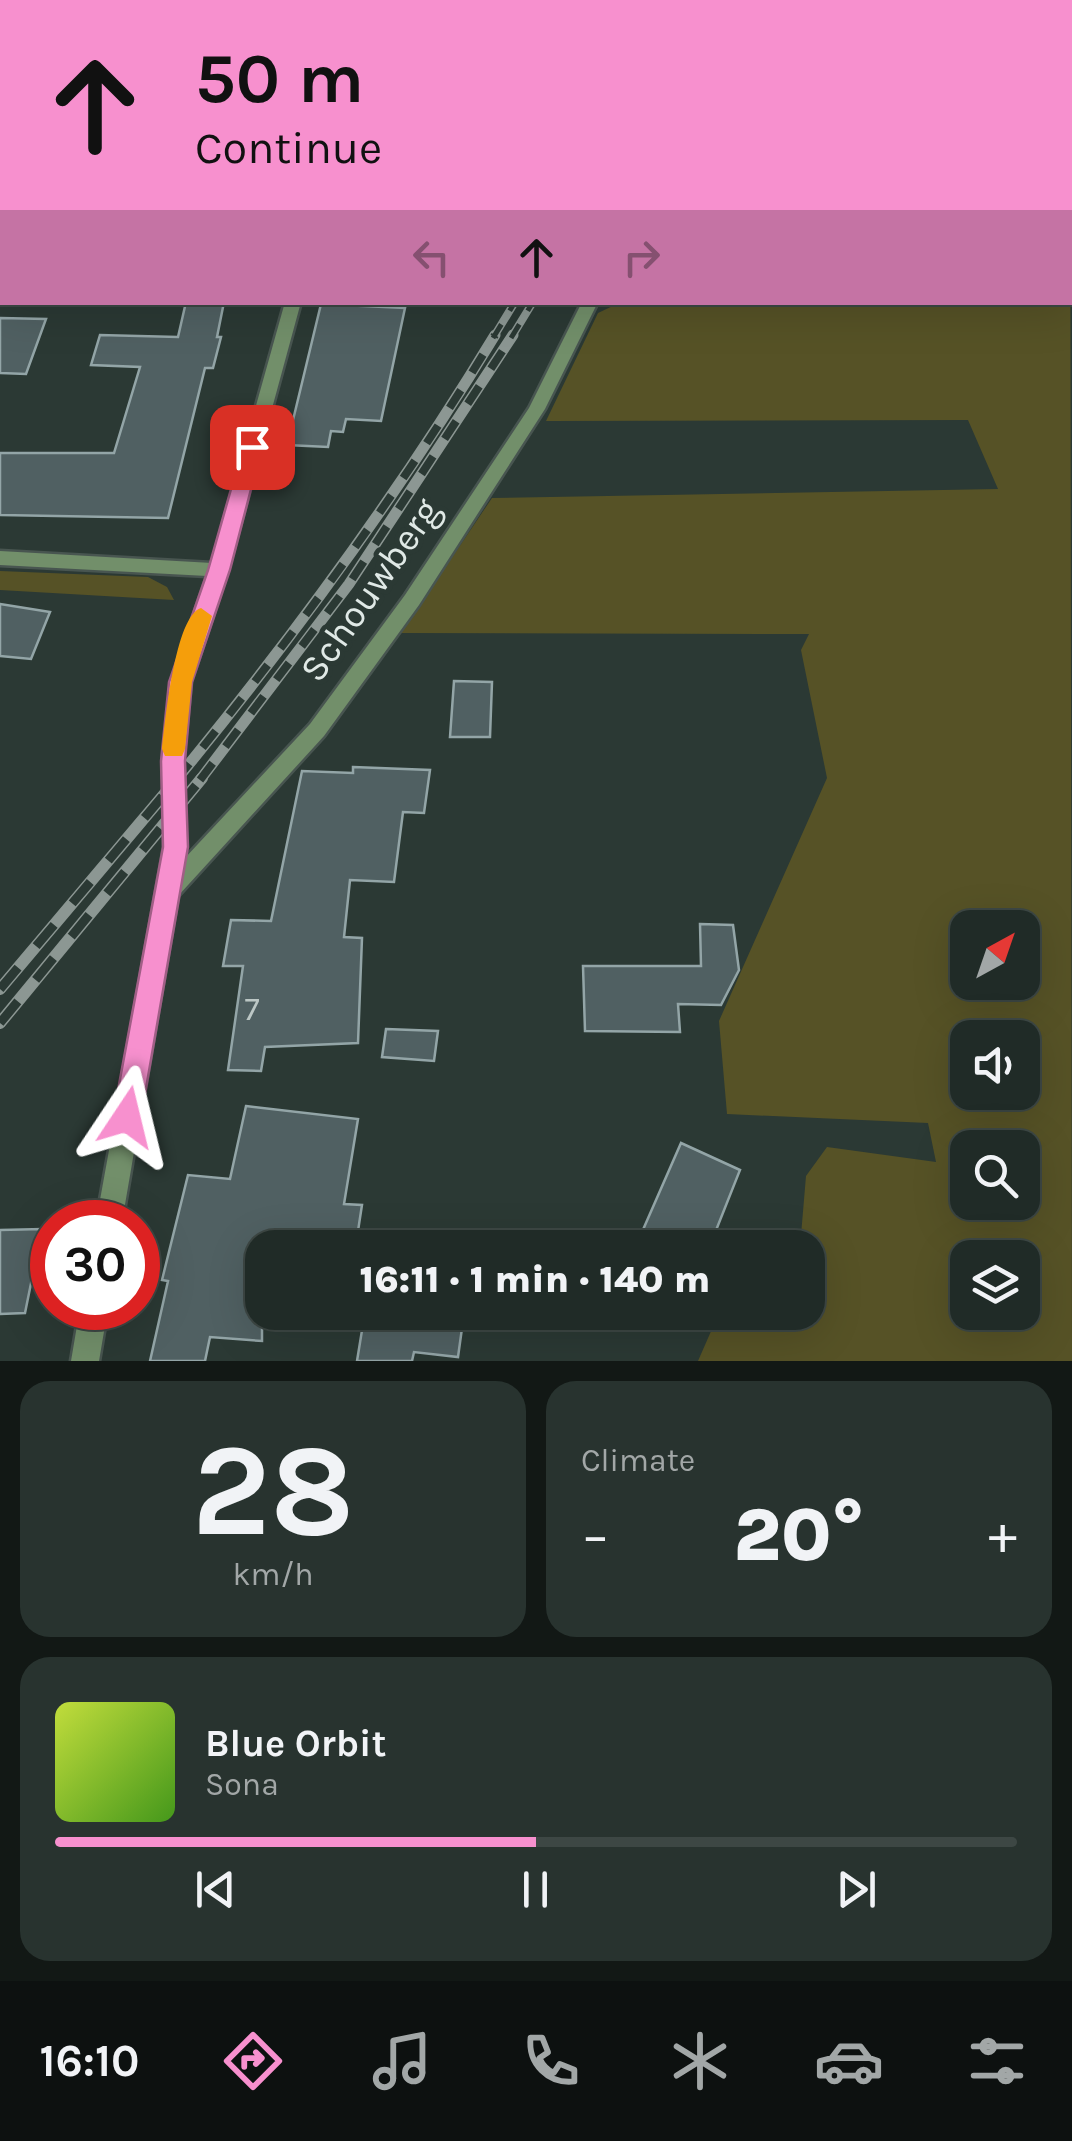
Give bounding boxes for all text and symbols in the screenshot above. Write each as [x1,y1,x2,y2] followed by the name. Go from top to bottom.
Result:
[195,38,364,120] text: 50 m
[30,40,160,170] icon: ahead
[195,122,382,174] text: Continue
[404,230,459,285] icon: left
[509,230,564,285] icon: ahead
[614,230,669,285] icon: right
[210,405,295,490] pin
[225,420,280,475] icon: arrive
[290,490,450,690] street label: Schouwberg
[950,910,1040,1000] north arrow
[950,910,1040,1330] map controls
[244,991,260,1028] house number: 7
[950,1020,1040,1110] button: sound
[75,1065,179,1169] position arrow
[950,1130,1040,1220] button: search
[30,1200,160,1330] speed limit sign: 30
[950,1240,1040,1330] button: layers
[360,1257,710,1302] text: 16:11 · 1 min · 140 m
[192,1415,354,1567] text: 28
[581,1442,695,1479] text: Climate
[734,1491,864,1579] text: 20°
[581,1503,610,1567] text: −
[988,1503,1017,1567] text: +
[232,1556,314,1593] text: km/h
[205,1721,386,1766] text: Blue Orbit
[205,1766,279,1803] text: Sona
[188,1862,243,1917] icon: previous
[508,1862,563,1917] icon: pause
[829,1862,884,1917] icon: next
[218,2026,288,2096] icon: directions
[367,2026,437,2096] icon: music
[516,2026,586,2096] icon: phone
[665,2026,735,2096] icon: climate
[814,2026,884,2096] icon: car
[962,2026,1032,2096] icon: filters
[39,2035,139,2087] text: 16:10

